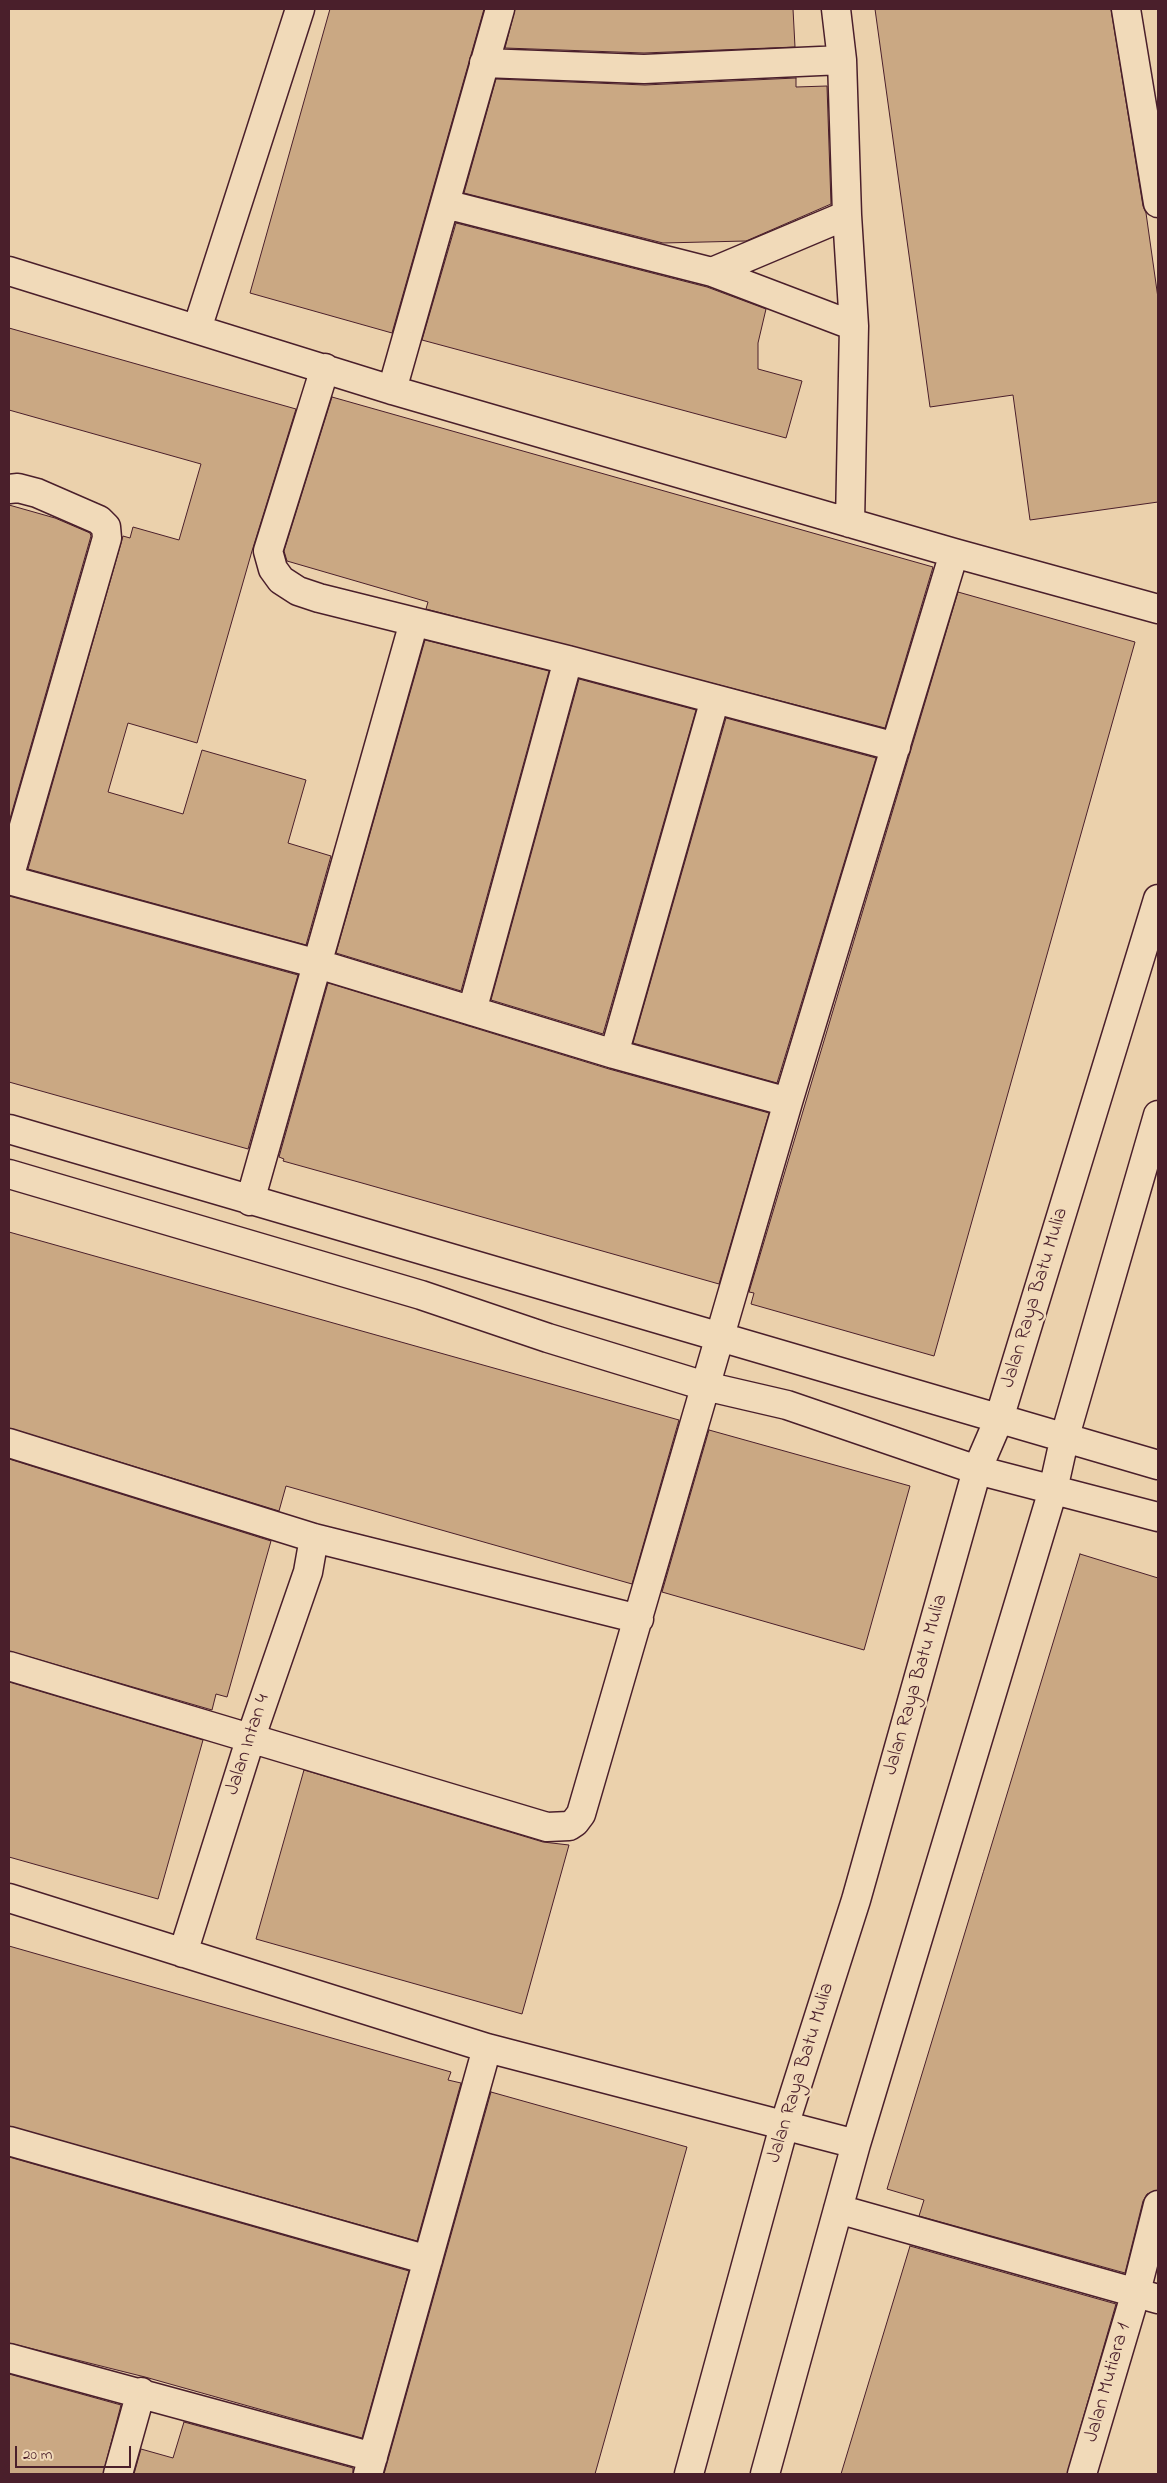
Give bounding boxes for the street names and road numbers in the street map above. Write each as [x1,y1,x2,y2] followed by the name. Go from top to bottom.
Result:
[997,1205,1075,1391] street label: Jalan Raya Batu Mulia
[880,1592,954,1778] street label: Jalan Raya Batu Mulia
[221,1691,277,1799] street label: Jalan Intan 4
[763,1980,841,2166] street label: Jalan Raya Batu Mulia
[1081,2321,1137,2445] street label: Jalan Mutiara 1

